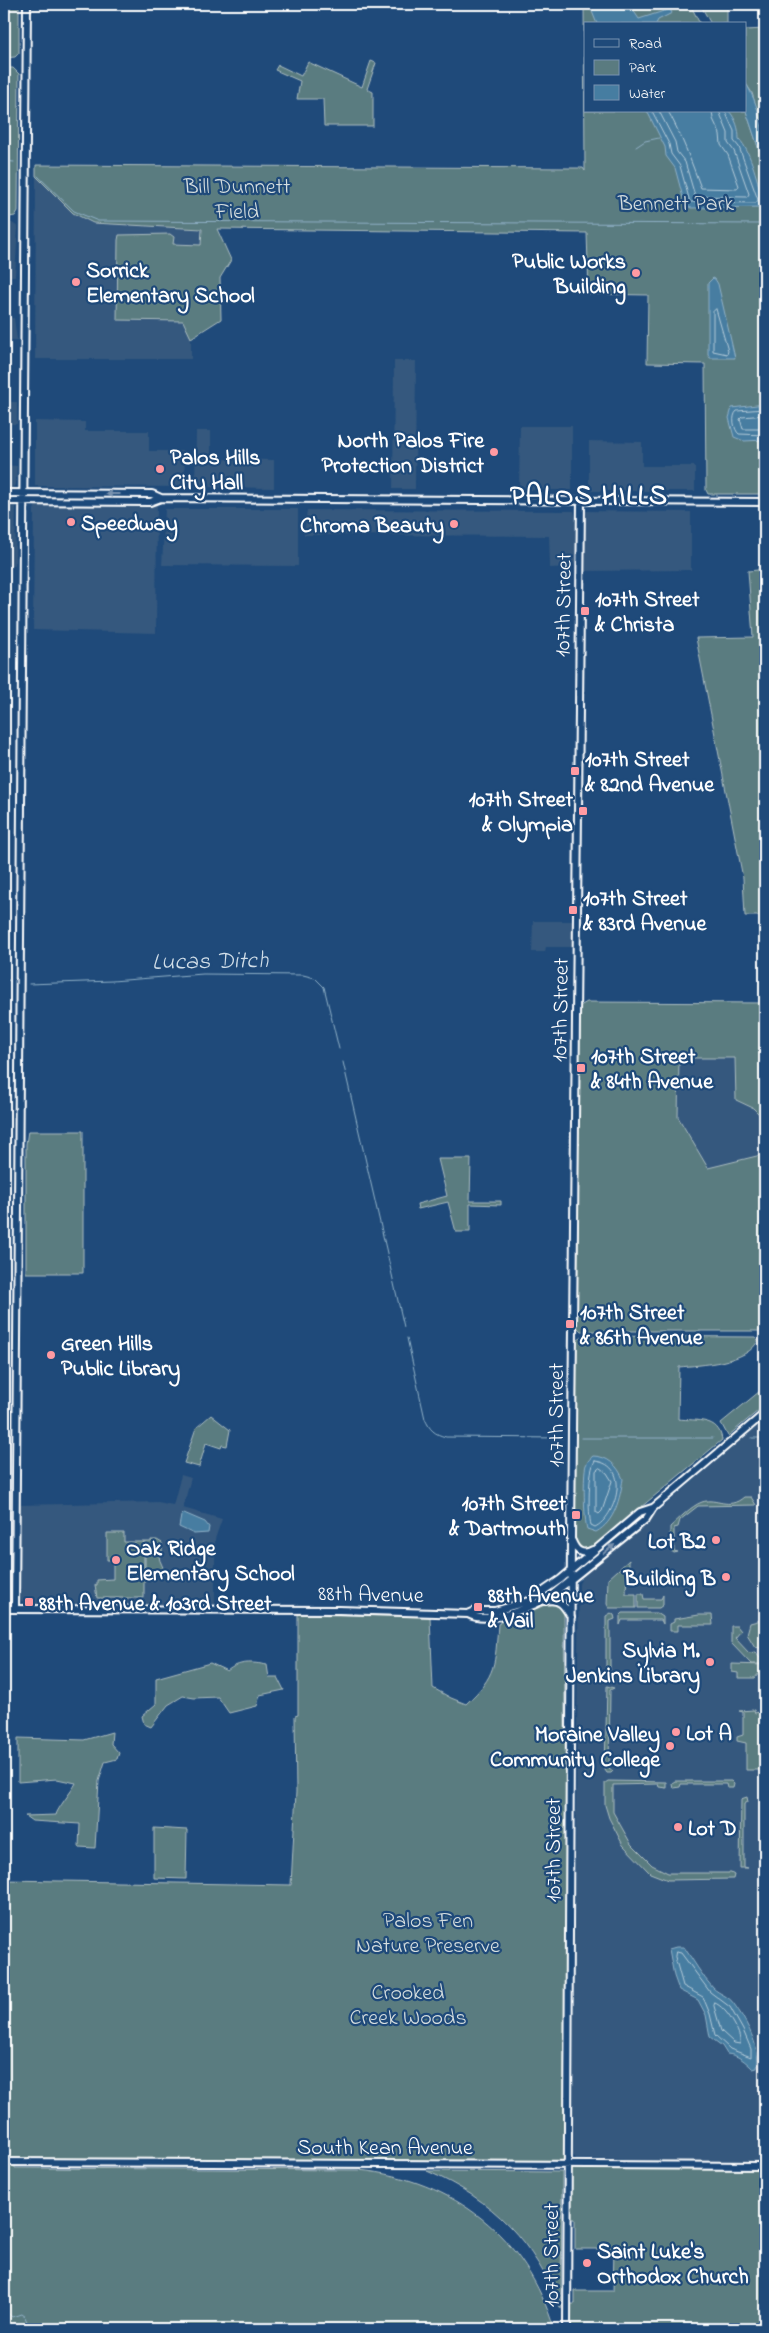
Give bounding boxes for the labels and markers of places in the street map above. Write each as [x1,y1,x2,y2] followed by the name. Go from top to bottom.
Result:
[512,247,626,305] place label: Public Works Building
[86,256,255,314] place label: Sorrick Elementary School
[630,267,642,279] marker: Public Works Building
[70,276,82,288] marker: Sorrick Elementary School
[322,426,485,483] place label: North Palos Fire Protection District
[170,443,260,501] place label: Palos Hills City Hall
[488,446,500,458] marker: North Palos Fire Protection District
[154,463,166,475] marker: Palos Hills City Hall
[81,509,178,542] place label: Speedway
[300,511,444,544] place label: Chroma Beauty
[65,516,77,528] marker: Speedway
[448,518,460,530] marker: Chroma Beauty
[594,585,700,642] place label: 107th Street & Christa
[579,605,591,617] marker: 107th Street & Christa
[584,745,715,802] place label: 107th Street & 82nd Avenue
[569,765,581,777] marker: 107th Street & 82nd Avenue
[469,785,574,843] place label: 107th Street & Olympia
[577,805,589,817] marker: 107th Street & Olympia
[582,884,707,941] place label: 107th Street & 83rd Avenue
[567,904,579,916] marker: 107th Street & 83rd Avenue
[590,1042,714,1099] place label: 107th Street & 84th Avenue
[575,1062,587,1074] marker: 107th Street & 84th Avenue
[579,1298,704,1355] place label: 107th Street & 86th Avenue
[564,1318,576,1330] marker: 107th Street & 86th Avenue
[61,1329,180,1387] place label: Green Hills Public Library
[45,1349,57,1361] marker: Green Hills Public Library
[448,1489,567,1546] place label: 107th Street & Dartmouth
[570,1509,582,1521] marker: 107th Street & Dartmouth
[648,1527,706,1559] place label: Lot B2
[126,1534,295,1592] place label: Oak Ridge Elementary School
[710,1534,722,1546] marker: Lot B2
[110,1554,122,1566] marker: Oak Ridge Elementary School
[623,1564,716,1597] place label: Building B
[720,1571,732,1583] marker: Building B
[487,1581,595,1638] place label: 88th Avenue & Vail
[38,1589,272,1621] place label: 88th Avenue & 103rd Street
[23,1596,35,1608] marker: 88th Avenue & 103rd Street
[472,1601,484,1613] marker: 88th Avenue & Vail
[566,1636,701,1694] place label: Sylvia M. Jenkins Library
[704,1656,716,1668] marker: Sylvia M. Jenkins Library
[686,1719,732,1751] place label: Lot A
[490,1720,661,1778] place label: Moraine Valley Community College
[670,1726,682,1738] marker: Lot A
[664,1740,676,1752] marker: Moraine Valley Community College
[688,1814,737,1846] place label: Lot D
[672,1821,684,1833] marker: Lot D
[597,2237,749,2294] place label: Saint Luke's Orthodox Church
[581,2257,593,2269] marker: Saint Luke's Orthodox Church

